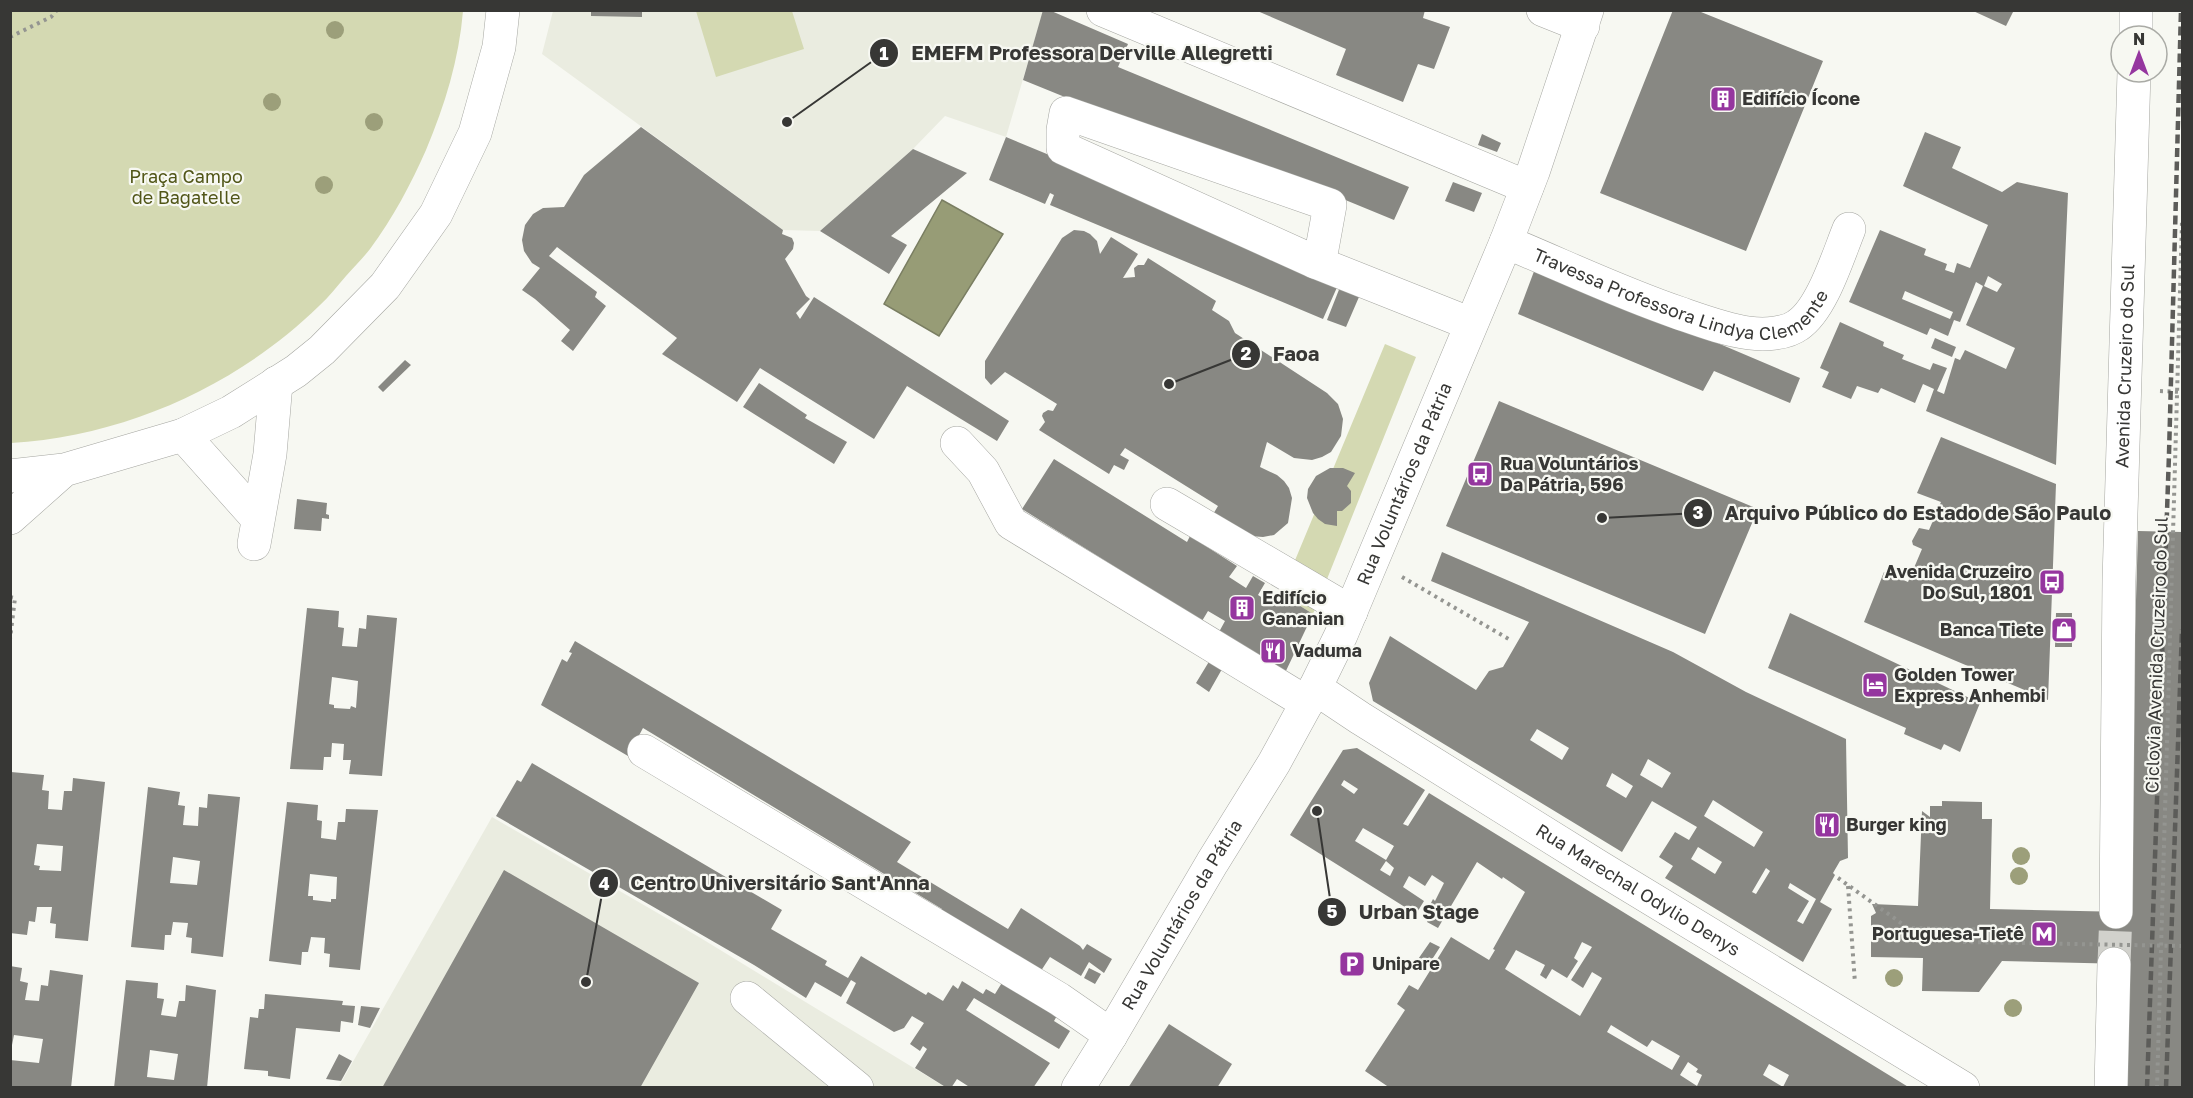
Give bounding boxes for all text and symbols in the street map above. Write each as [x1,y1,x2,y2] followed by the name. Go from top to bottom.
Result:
[2109,24,2169,84] north arrow
[2133,29,2145,49] text: N
[869,34,1285,72] callout: EMEFM Professora Derville Allegretti
[911,40,1273,64] text: EMEFM Professora Derville Allegretti
[879,42,889,64] text: 1
[1708,84,1738,114] building icon: Edifício Ícone
[1742,87,1860,109] place label: Edifício Ícone
[129,165,243,208] park label: Praça Campo de Bagatelle
[1530,243,1832,344] street label: Travessa Professora Lindya Clemente
[2110,263,2138,468] street label: Avenida Cruzeiro do Sul
[1231,335,1331,373] callout: Faoa
[1273,341,1319,365] text: Faoa
[1241,342,1252,364] text: 2
[1351,379,1456,588] street label: Rua Voluntários da Pátria
[1500,452,1638,495] place label: Rua Voluntários Da Pátria, 596
[1465,459,1495,489] bus stop icon: Rua Voluntários Da Pátria, 596
[1683,494,2123,532] callout: Arquivo Público do Estado de São Paulo
[1725,500,2111,524] text: Arquivo Público do Estado de São Paulo
[1693,501,1704,523] text: 3
[2140,516,2172,794] street label: Ciclovia Avenida Cruzeiro do Sul
[1885,560,2032,603] place label: Avenida Cruzeiro Do Sul, 1801
[2037,567,2067,597] bus stop icon: Avenida Cruzeiro Do Sul, 1801
[1262,586,1344,629] place label: Edifício Gananian
[1227,593,1257,623] building icon: Edifício Gananian
[2049,615,2079,645] shop icon: Banca Tiete
[1940,618,2044,640] place label: Banca Tiete
[1258,636,1288,666] restaurant icon: Vaduma
[1292,639,1362,661] place label: Vaduma
[1894,663,2046,706] place label: Golden Tower Express Anhembi
[1860,670,1890,700] hotel icon: Golden Tower Express Anhembi
[1812,810,1842,840] restaurant icon: Burger king
[1846,813,1947,835] place label: Burger king
[1116,815,1246,1013] street label: Rua Voluntários da Pátria
[1532,818,1745,960] street label: Rua Marechal Odylio Denys
[589,864,942,902] callout: Centro Universitário Sant'Anna
[630,870,930,894] text: Centro Universitário Sant'Anna
[598,872,610,894] text: 4
[1317,893,1491,931] callout: Urban Stage
[1359,899,1479,923] text: Urban Stage
[1327,900,1338,922] text: 5
[2029,919,2059,949] metro station icon: Portuguesa-Tietê
[1872,922,2024,944] place label: Portuguesa-Tietê
[1337,949,1367,979] parking icon: Unipare
[1372,952,1440,974] place label: Unipare

